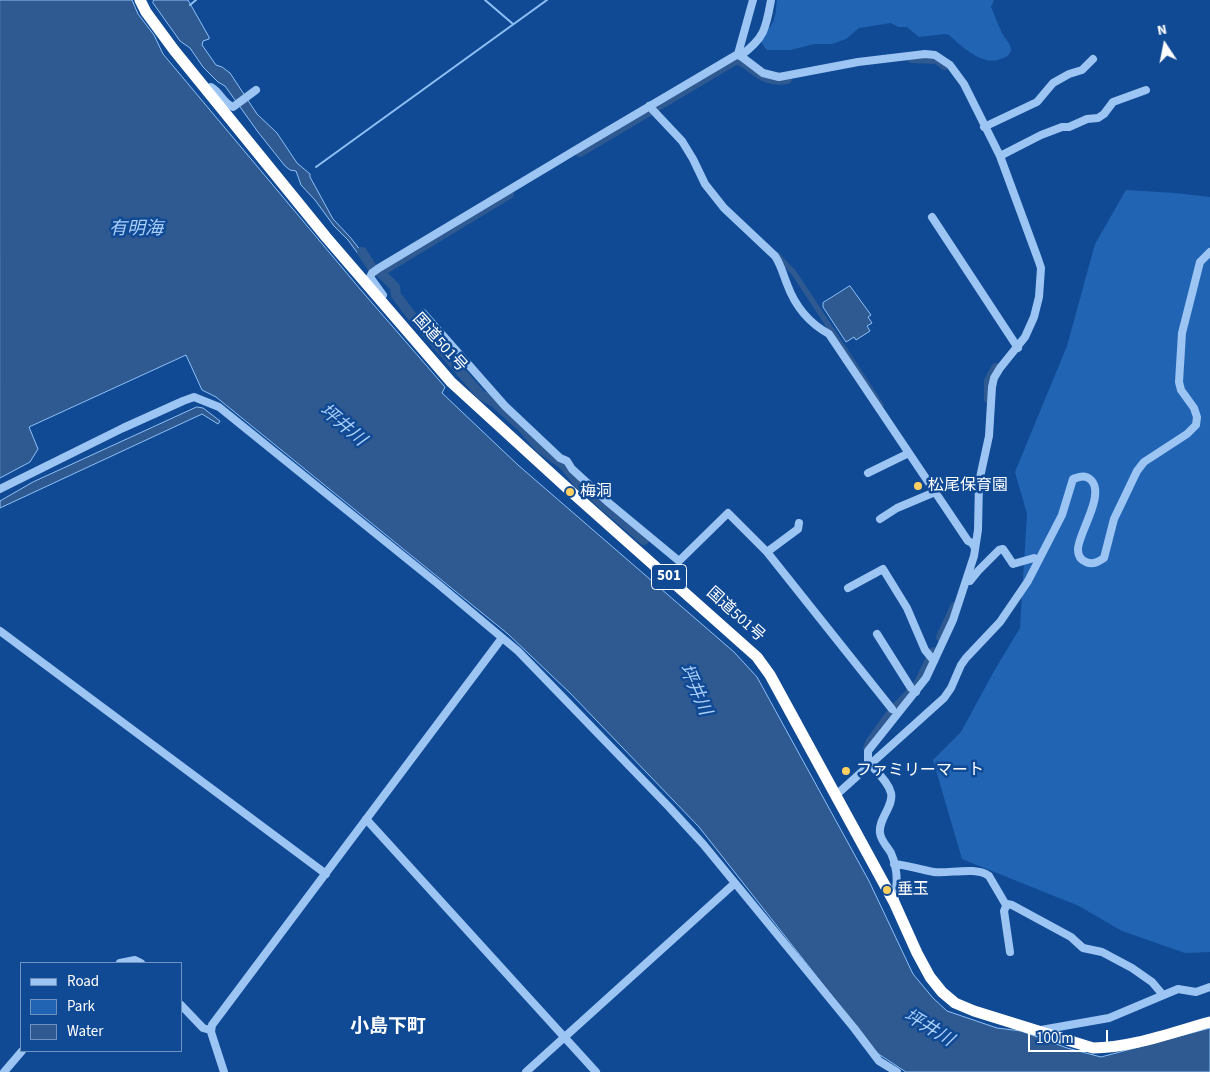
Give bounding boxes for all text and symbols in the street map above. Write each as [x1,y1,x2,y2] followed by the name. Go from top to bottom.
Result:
[1140,20,1190,70] north arrow
[1156,20,1169,41] text: N
[109,219,163,241] water label: 有明海
[408,310,470,376] street label: 国道501号
[314,400,370,452] water label: 坪井川
[928,476,1008,496] place label: 松尾保育園
[912,480,924,492] marker: 松尾保育園
[580,482,612,502] place label: 梅洞
[564,486,576,498] marker: 梅洞
[652,564,686,590] road number: 501
[702,584,768,646] street label: 国道501号
[673,661,715,719] water label: 坪井川
[856,761,984,781] place label: ファミリーマート
[840,765,852,777] marker: ファミリーマート
[897,880,929,900] place label: 垂玉
[881,884,893,896] marker: 垂玉
[20,962,182,1052] legend
[67,971,99,992] text: Road
[67,996,95,1017] text: Park
[899,1006,957,1052] water label: 坪井川
[350,1017,426,1039] district label: 小島下町
[1030,1020,1110,1052] scale bar
[67,1021,103,1042] text: Water
[1036,1028,1074,1049] text: 100 m

